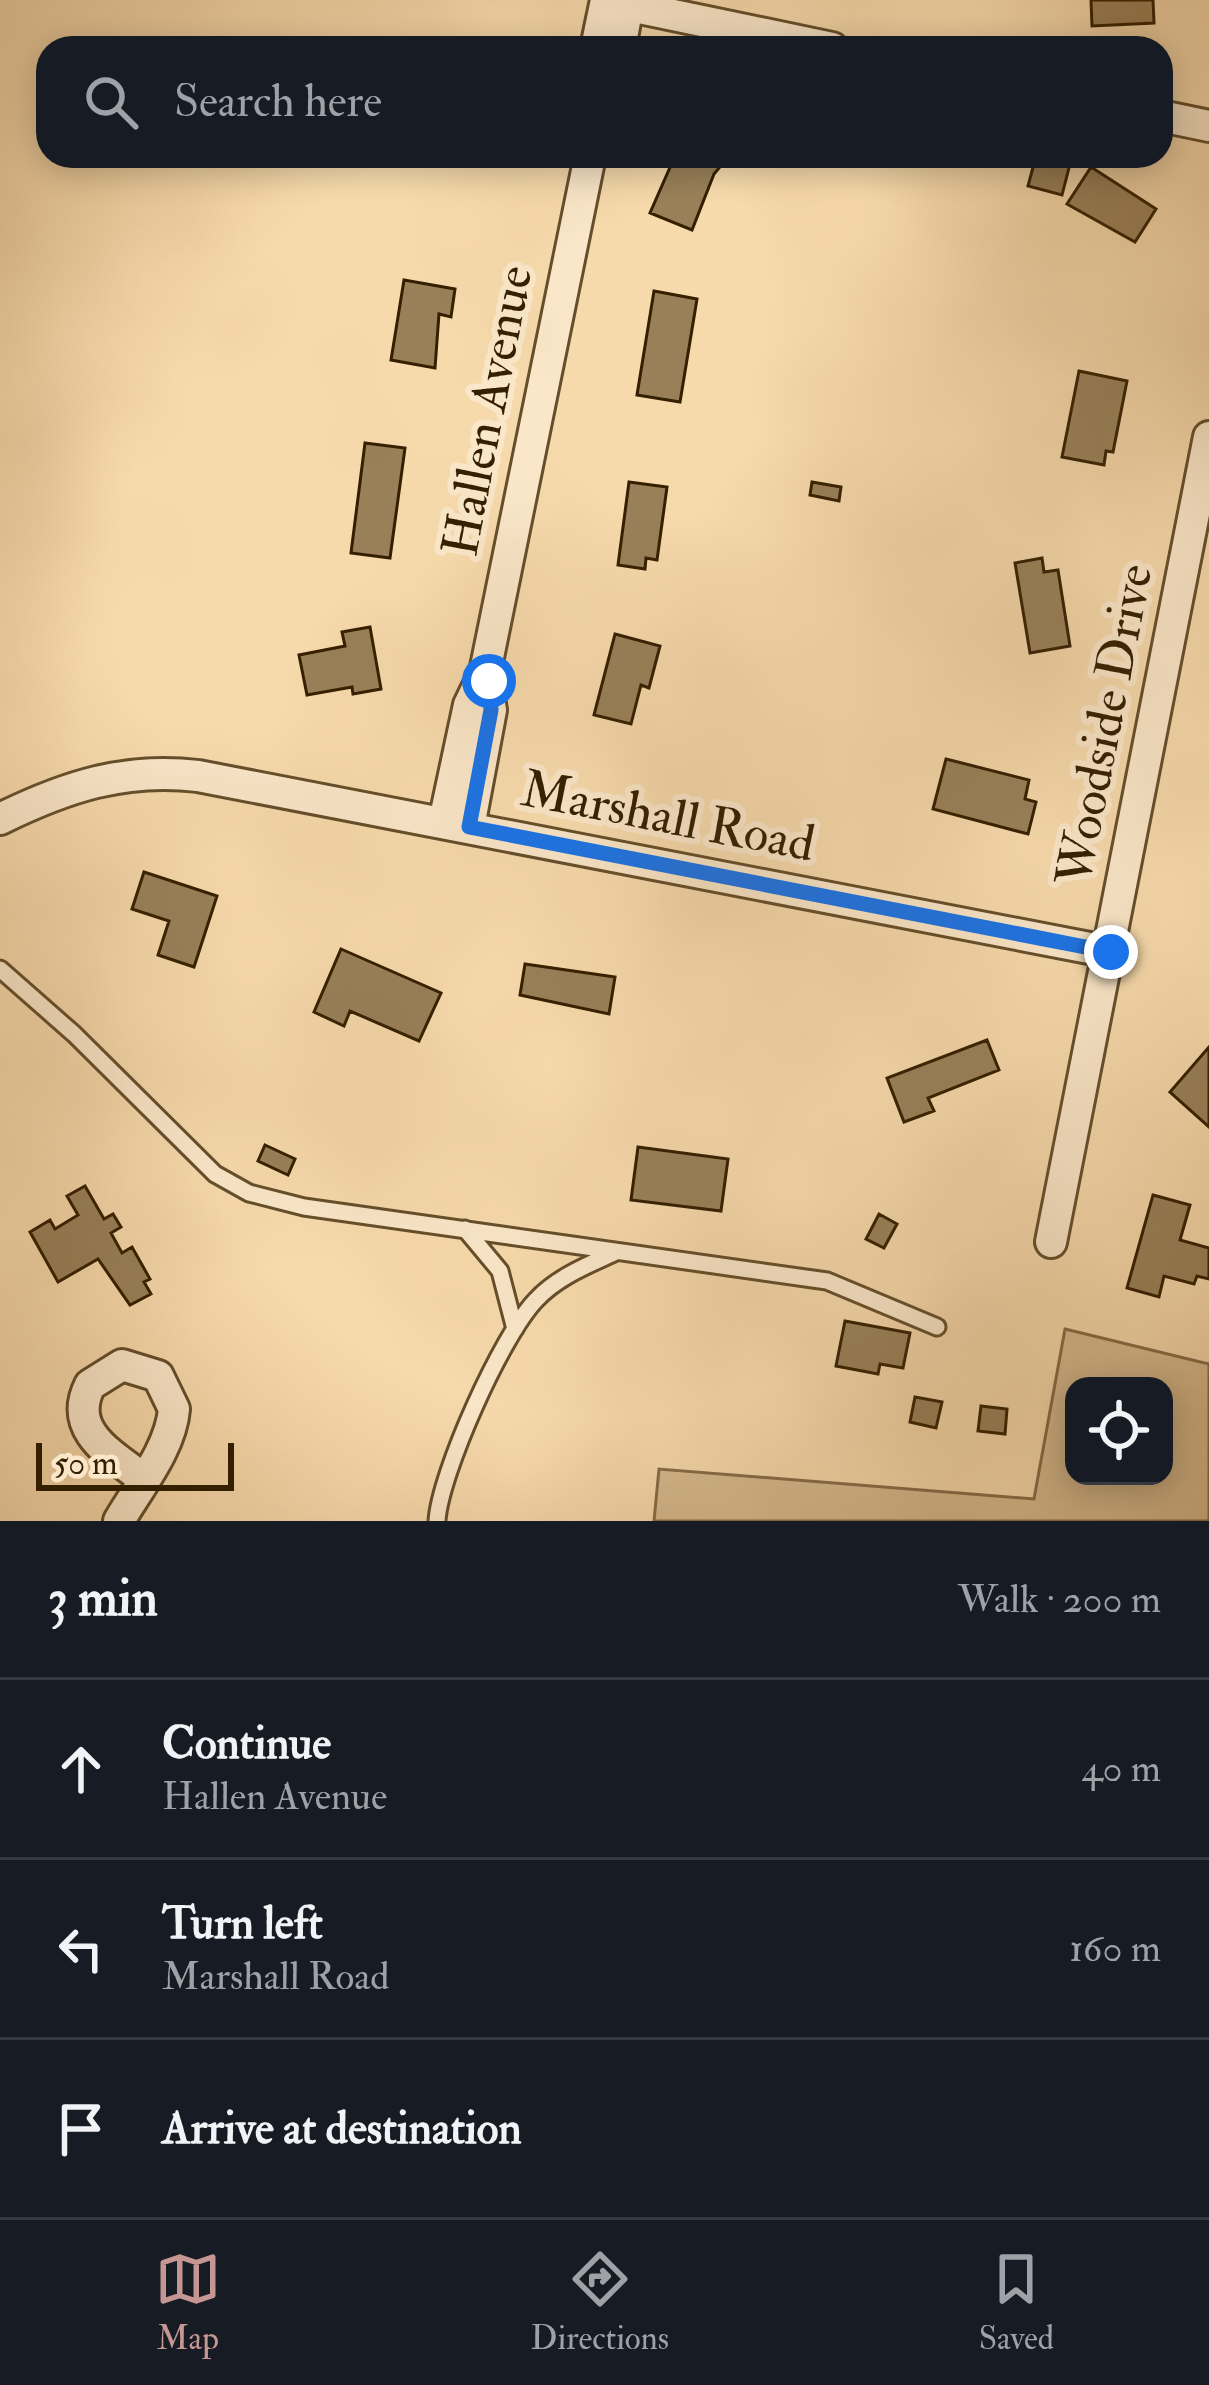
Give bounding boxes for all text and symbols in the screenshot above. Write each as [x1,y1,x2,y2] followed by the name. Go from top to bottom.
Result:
[36,36,1173,168] search box
[78,69,144,135] icon: search
[174,74,382,130] text: Search here
[428,260,548,562] street label: Hallen Avenue
[1042,559,1168,892] street label: Woodside Drive
[462,654,516,708] route start
[516,757,820,877] street label: Marshall Road
[1084,925,1138,979] route end
[1065,1377,1173,1485] map controls
[1065,1377,1173,1485] button: locate
[36,1437,234,1490] scale bar
[54,1443,118,1484] text: 50 m
[48,1567,158,1631] text: 3 min
[958,1575,1161,1624] text: Walk · 200 m
[162,1716,331,1772] text: Continue
[48,1736,114,1802] icon: ahead
[1082,1744,1161,1793] text: 40 m
[162,1772,387,1821] text: Hallen Avenue
[162,1896,323,1952] text: Turn left
[48,1916,114,1982] icon: left
[1069,1924,1161,1973] text: 160 m
[162,1952,390,2001] text: Marshall Road
[48,2096,114,2162] icon: arrive
[162,2101,522,2157] text: Arrive at destination
[155,2246,221,2359] tab: Map
[531,2246,669,2359] tab: Directions
[979,2246,1054,2359] tab: Saved

